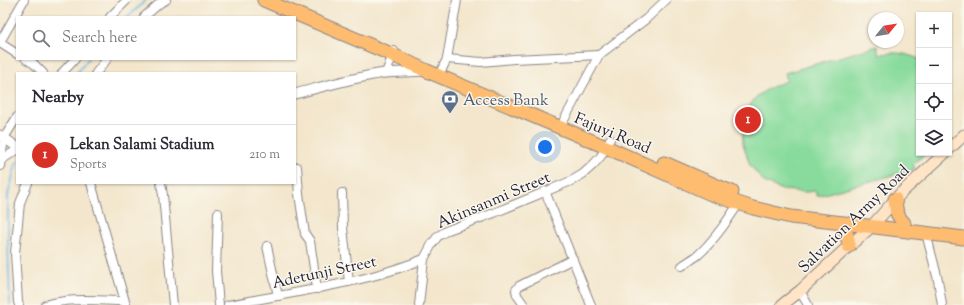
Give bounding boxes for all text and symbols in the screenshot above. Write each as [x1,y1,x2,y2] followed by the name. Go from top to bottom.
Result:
[868,12,904,48] north arrow
[916,12,952,156] map controls
[916,12,952,48] button: +
[16,16,296,60] search box
[30,27,52,49] icon: search
[62,28,137,49] text: Search here
[916,48,952,84] button: −
[916,84,952,120] button: locate
[32,86,84,110] text: Nearby
[440,89,460,114] bank icon: Access Bank
[463,90,549,113] place label: Access Bank
[735,105,761,135] pin: 1
[570,108,654,161] street label: Fajuyi Road
[916,120,952,156] button: layers
[70,135,214,156] text: Lekan Salami Stadium
[535,137,555,157] your location
[43,146,47,164] text: 1
[249,146,280,164] text: 210 m
[70,156,107,174] text: Sports
[794,160,916,279] street label: Salvation Army Road
[434,167,555,236] street label: Akinsanmi Street
[270,251,379,296] street label: Adetunji Street

